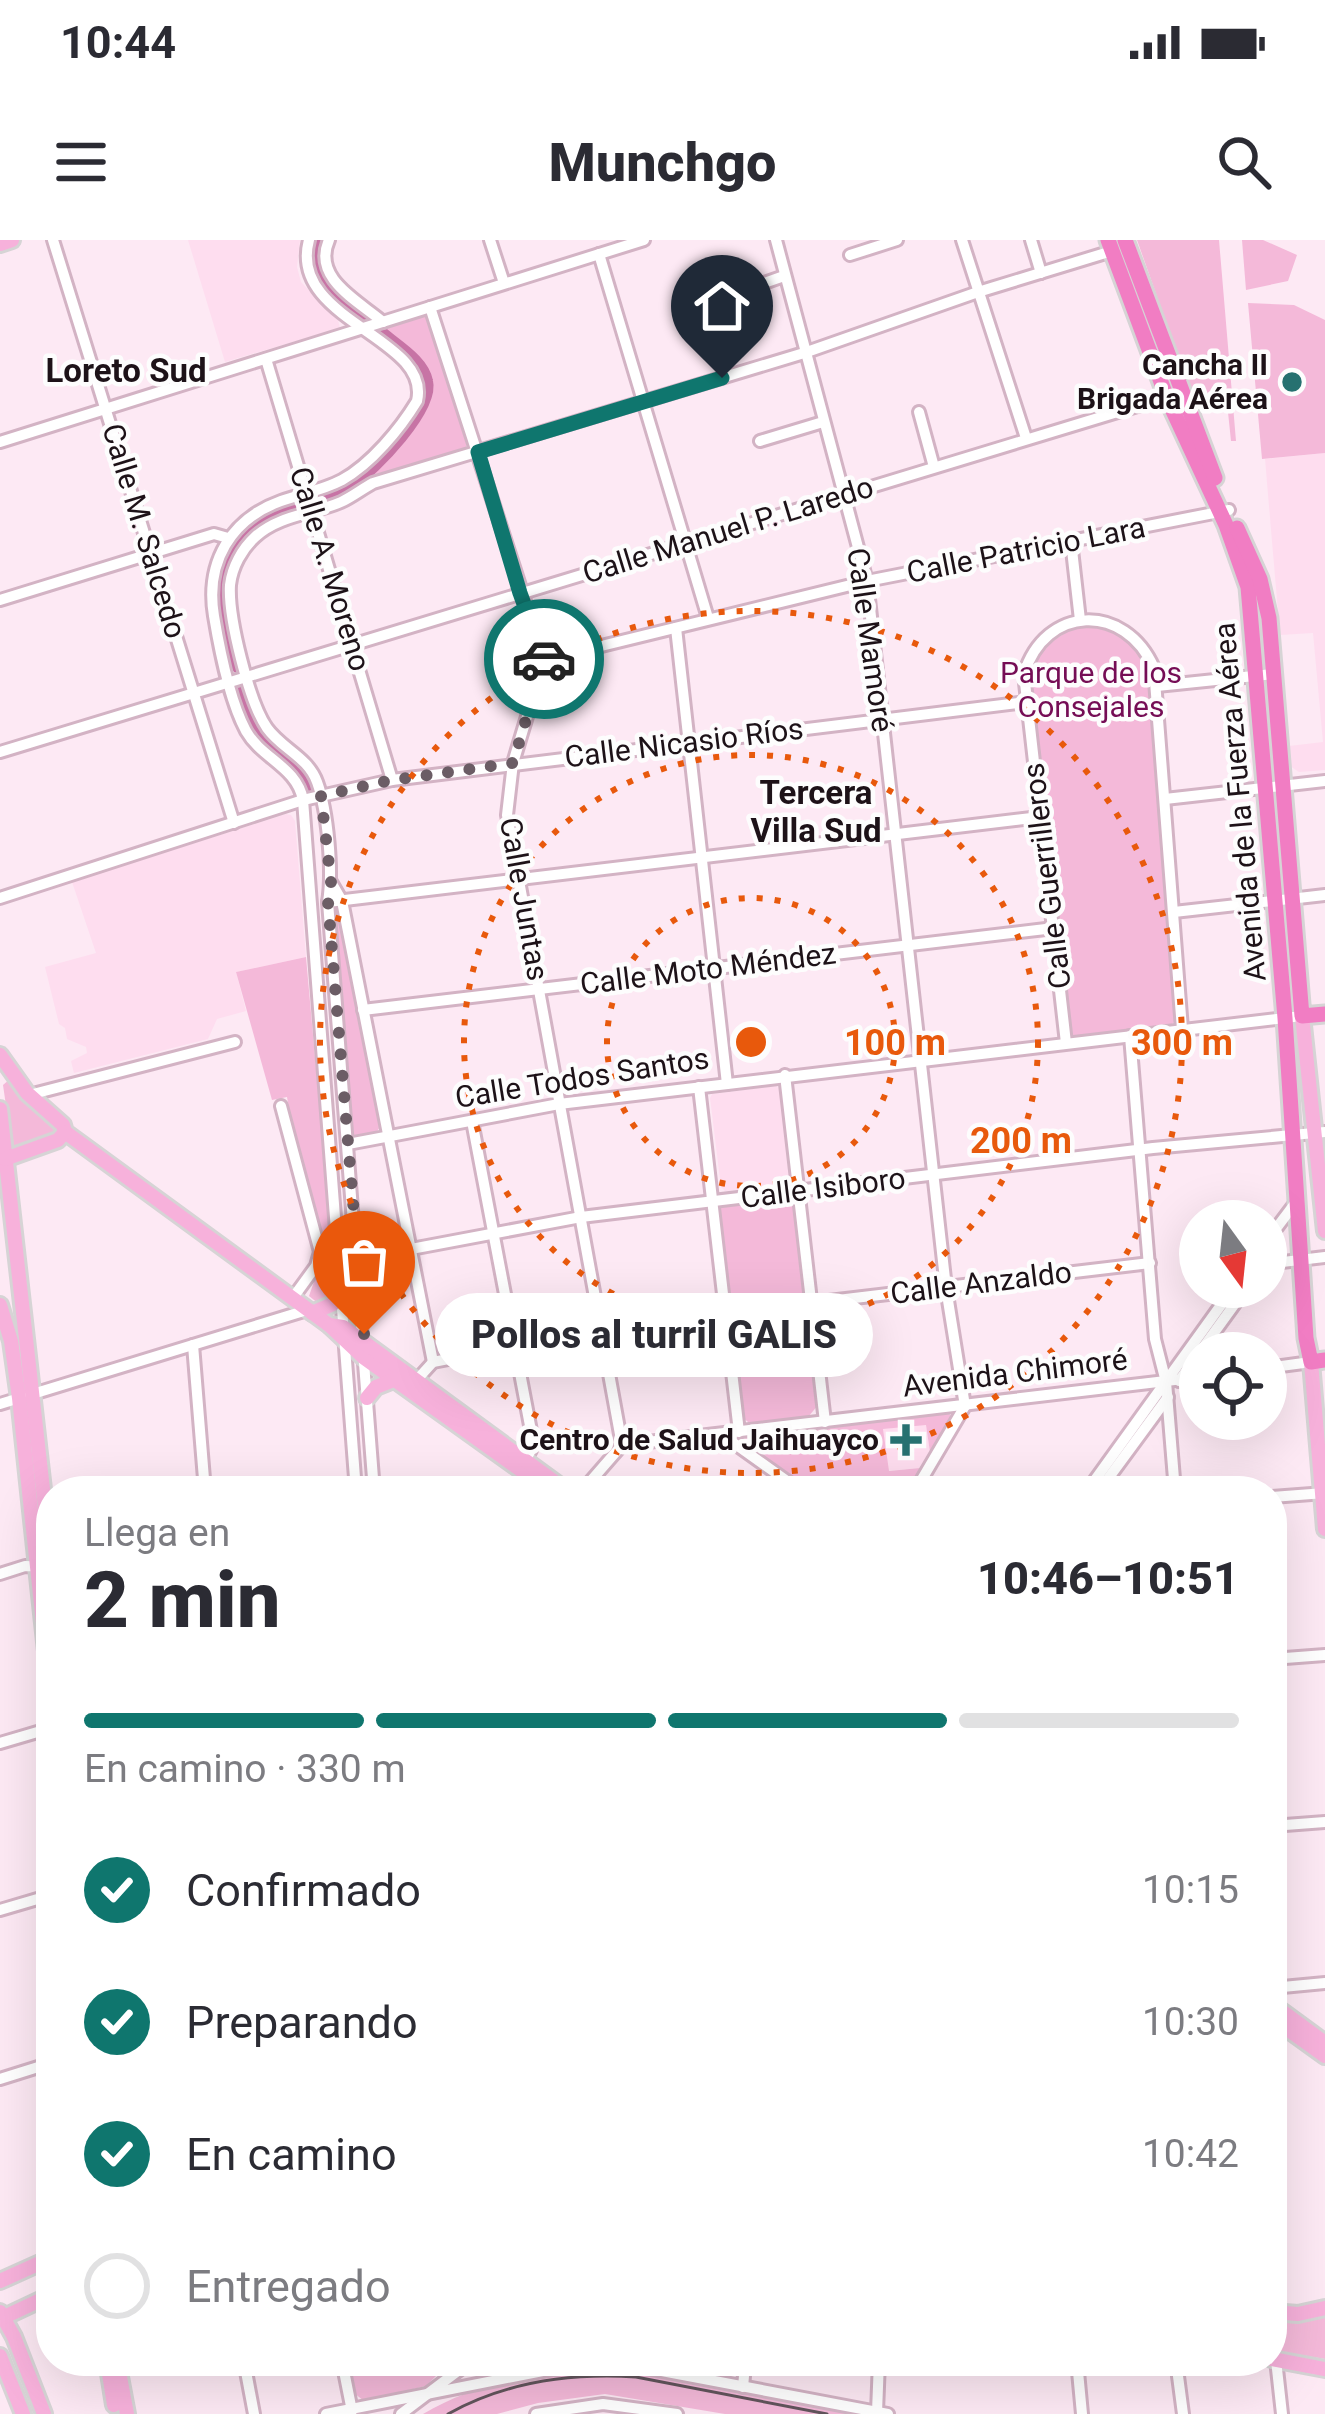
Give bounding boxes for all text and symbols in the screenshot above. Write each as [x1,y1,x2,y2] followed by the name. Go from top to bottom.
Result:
[60,16,176,69] text: 10:44
[48,129,114,195] icon: menu
[1211,129,1277,195] icon: search
[549,131,776,194] text: Munchgo
[671,255,773,378] pin
[689,273,755,339] icon: home
[1077,347,1268,416] place label: Cancha II Brigada Aérea
[45,351,207,390] district label: Loreto Sud
[1279,369,1305,395] marker: Cancha II Brigada Aérea
[95,419,194,642] street label: Calle M. Salcedo
[283,463,378,675] street label: Calle A. Moreno
[578,469,877,590] street label: Calle Manuel P. Laredo
[904,509,1148,590] street label: Calle Patricio Lara
[840,546,901,734] street label: Calle Mamoré
[484,599,604,719] courier
[1206,621,1273,983] street label: Avenida de la Fuerza Aérea
[511,626,577,692] icon: car
[1000,655,1182,724] park label: Parque de los Consejales
[563,710,805,775] street label: Calle Nicasio Ríos
[1015,761,1078,991] street label: Calle Guerrilleros
[750,773,882,850] district label: Tercera Villa Sud
[493,815,556,983] street label: Calle Juntas
[578,935,838,1002] street label: Calle Moto Méndez
[730,1021,772,1063] centre of rings
[844,1022,946,1064] text: 100 m
[1131,1022,1233,1064] text: 300 m
[452,1040,711,1115] street label: Calle Todos Santos
[970,1120,1072,1162] text: 200 m
[739,1160,907,1215] street label: Calle Isiboro
[1179,1200,1287,1308] north arrow
[1179,1200,1287,1440] map controls
[313,1211,415,1334] pin
[331,1229,397,1295] icon: bag
[888,1254,1074,1311] street label: Calle Anzaldo
[436,1292,874,1376] callout: Pollos al turril GALIS
[471,1312,837,1358] text: Pollos al turril GALIS
[1179,1332,1287,1440] button: locate
[901,1341,1129,1404] street label: Avenida Chimoré
[519,1422,879,1457] place label: Centro de Salud Jaihuayco
[890,1424,922,1456] marker: Centro de Salud Jaihuayco
[84,1510,230,1556] text: Llega en
[977,1552,1239,1605] text: 10:46–10:51
[84,1555,281,1646] text: 2 min
[84,1746,406,1792] text: En camino · 330 m
[84,1857,150,1923] icon: check
[186,1864,421,1917] text: Confirmado
[1142,1867,1239,1913] text: 10:15
[84,1989,150,2055] icon: check
[186,1996,418,2049] text: Preparando
[1142,1999,1239,2045] text: 10:30
[84,2121,150,2187] icon: check
[186,2128,397,2181] text: En camino
[1142,2131,1239,2177] text: 10:42
[186,2260,391,2313] text: Entregado

